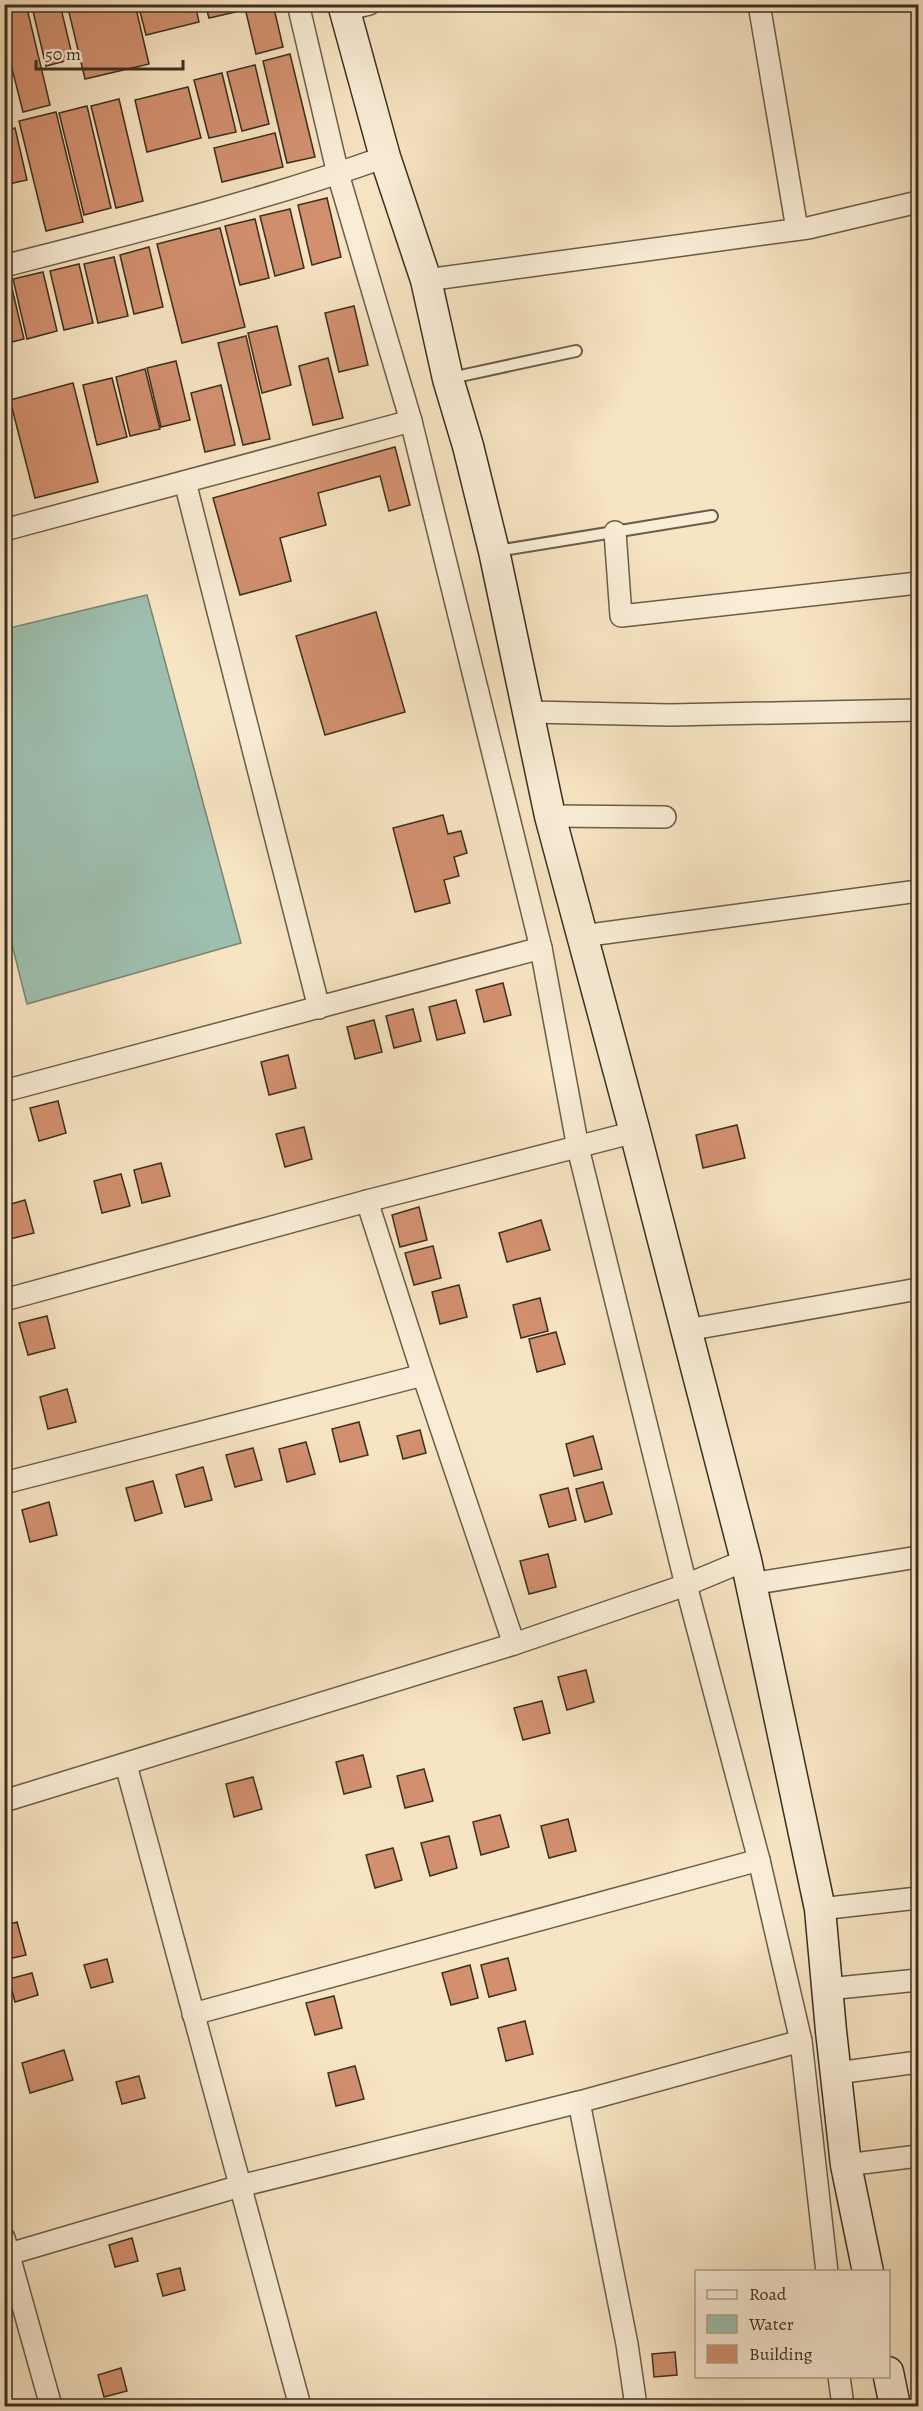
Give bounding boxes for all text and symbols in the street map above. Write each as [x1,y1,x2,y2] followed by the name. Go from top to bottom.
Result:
[36,33,183,71] scale bar
[45,42,81,66] text: 50 m
[695,2270,890,2378] legend
[749,2282,787,2306] text: Road
[748,2312,794,2336] text: Water
[749,2342,813,2366] text: Building

